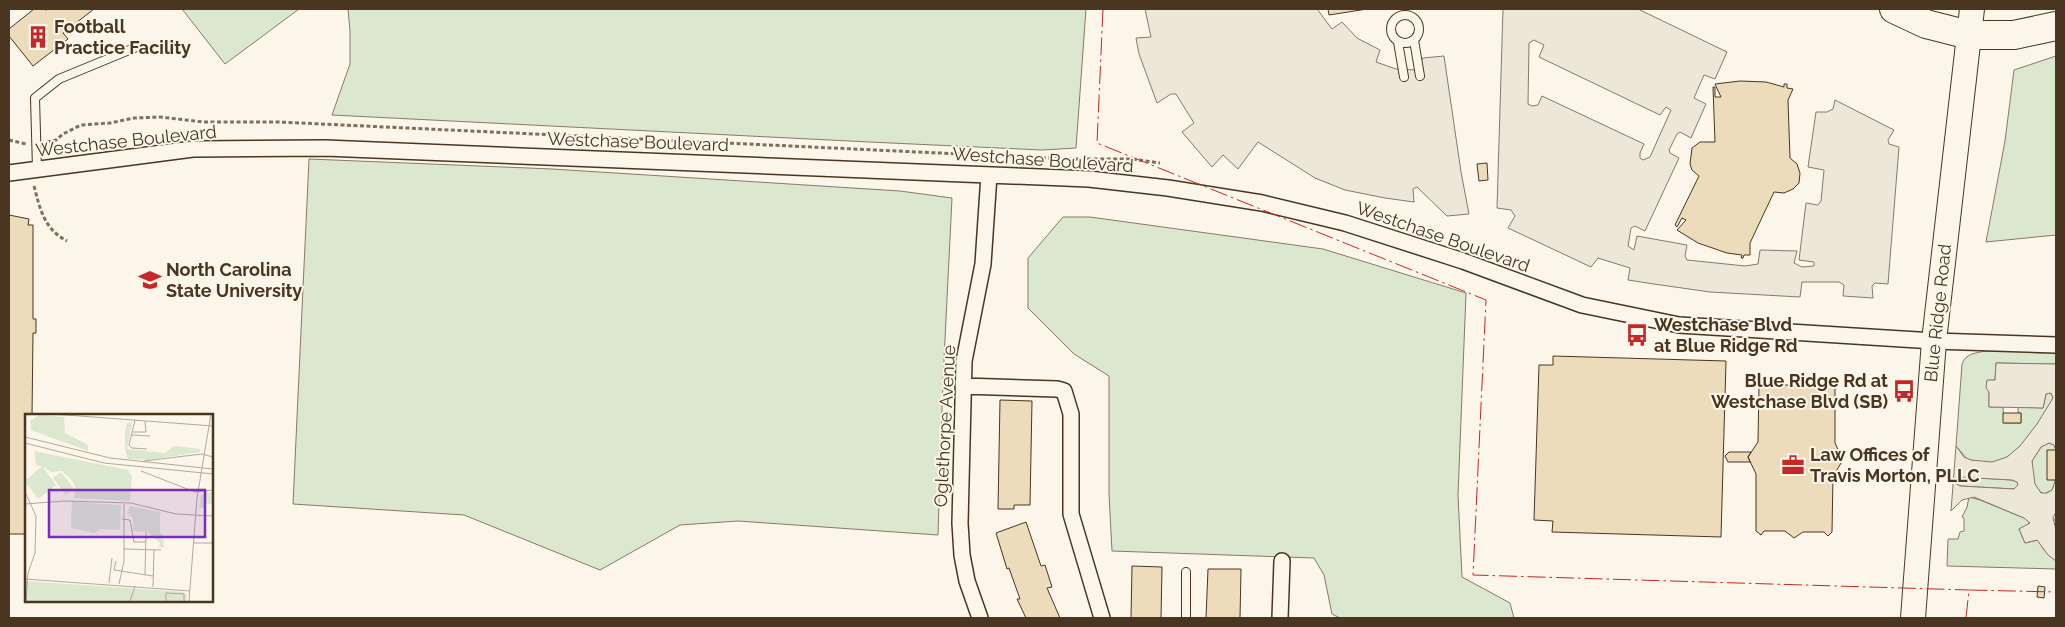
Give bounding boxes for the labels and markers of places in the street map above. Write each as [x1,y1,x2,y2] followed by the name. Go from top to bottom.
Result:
[54,16,191,58] place label: Football Practice Facility
[25,24,51,50] building icon: Football Practice Facility
[166,259,302,301] place label: North Carolina State University
[137,267,163,293] school or university icon: North Carolina State University
[1654,314,1798,356] place label: Westchase Blvd at Blue Ridge Rd
[1624,322,1650,348] bus stop icon: Westchase Blvd at Blue Ridge Rd
[1711,370,1888,412] place label: Blue Ridge Rd at Westchase Blvd (SB)
[1891,378,1917,404] bus stop icon: Blue Ridge Rd at Westchase Blvd (SB)
[1810,444,1980,486] place label: Law Offices of Travis Morton, PLLC
[1780,452,1806,478] office icon: Law Offices of Travis Morton, PLLC

